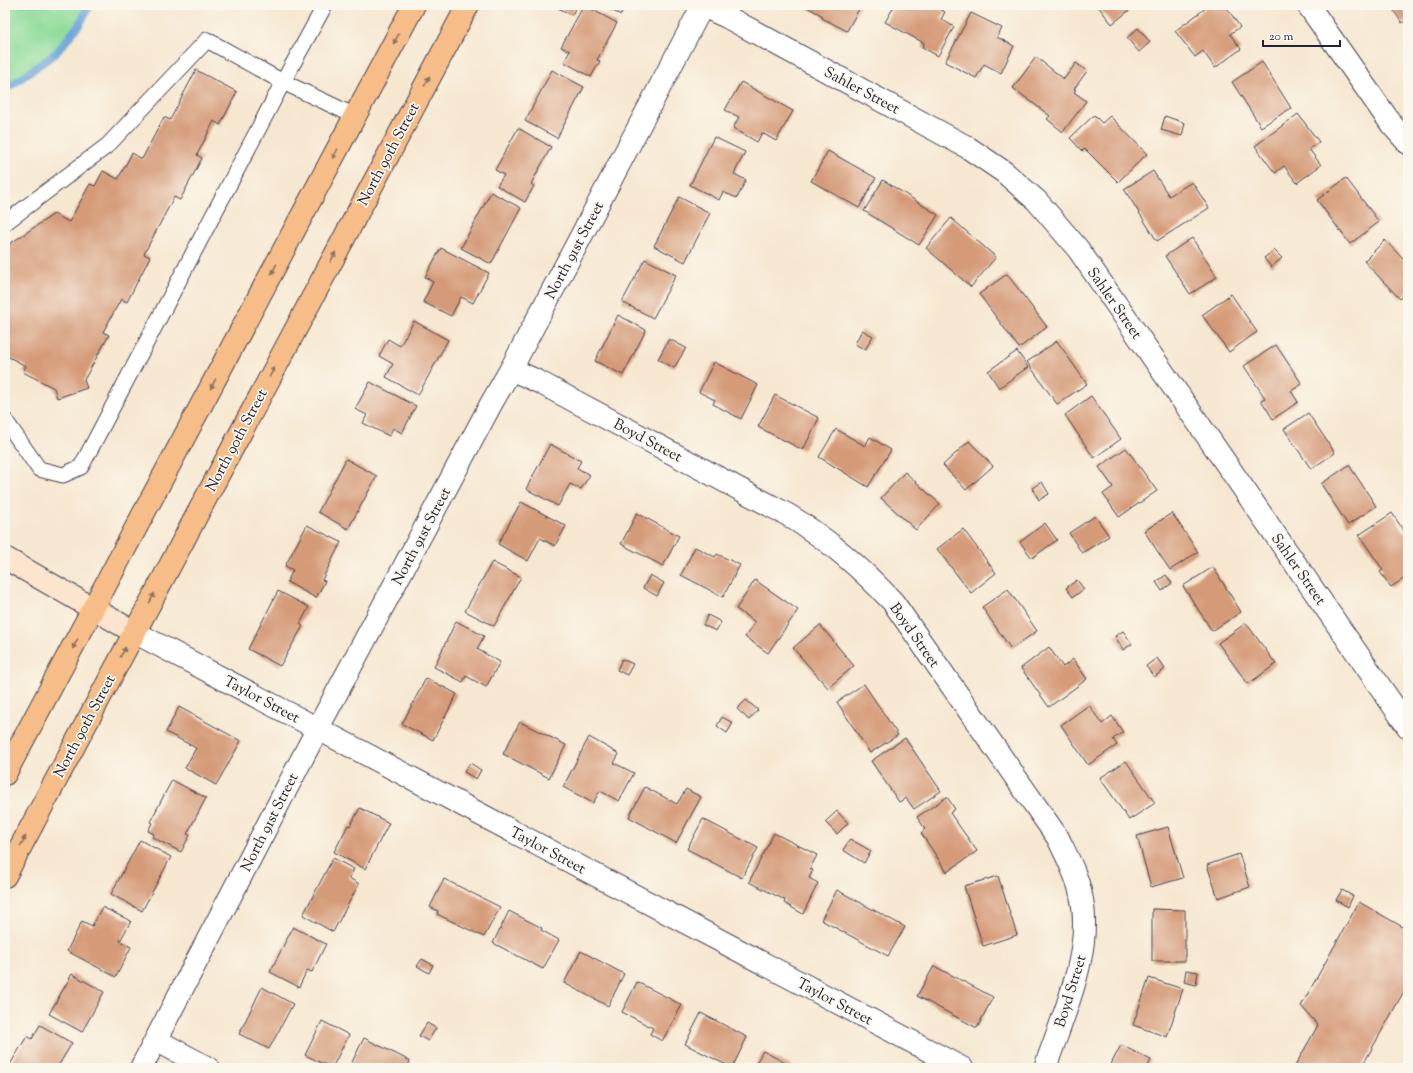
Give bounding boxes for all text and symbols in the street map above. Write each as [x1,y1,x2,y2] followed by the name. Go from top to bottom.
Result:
[1263,22,1340,48] scale bar
[1269,28,1294,46] text: 20 m
[393,34,399,45] one-way arrow
[820,63,903,120] street label: Sahler Street
[424,75,431,87] one-way arrow
[353,100,425,210] street label: North 90th Street
[332,148,338,160] one-way arrow
[541,198,610,303] street label: North 91st Street
[330,251,337,263] one-way arrow
[271,263,277,275] one-way arrow
[1081,264,1146,344] street label: Sahler Street
[269,366,276,378] one-way arrow
[210,378,216,390] one-way arrow
[201,386,273,496] street label: North 90th Street
[609,414,685,468] street label: Boyd Street
[388,484,457,589] street label: North 91st Street
[1265,530,1330,610] street label: Sahler Street
[149,592,155,604] one-way arrow
[884,599,944,673] street label: Boyd Street
[71,638,78,650] one-way arrow
[120,646,127,658] one-way arrow
[49,672,121,782] street label: North 90th Street
[220,672,303,729] street label: Taylor Street
[236,770,304,876] street label: North 91st Street
[506,823,589,880] street label: Taylor Street
[20,836,27,847] one-way arrow
[1050,953,1092,1030] street label: Boyd Street
[793,974,876,1031] street label: Taylor Street

